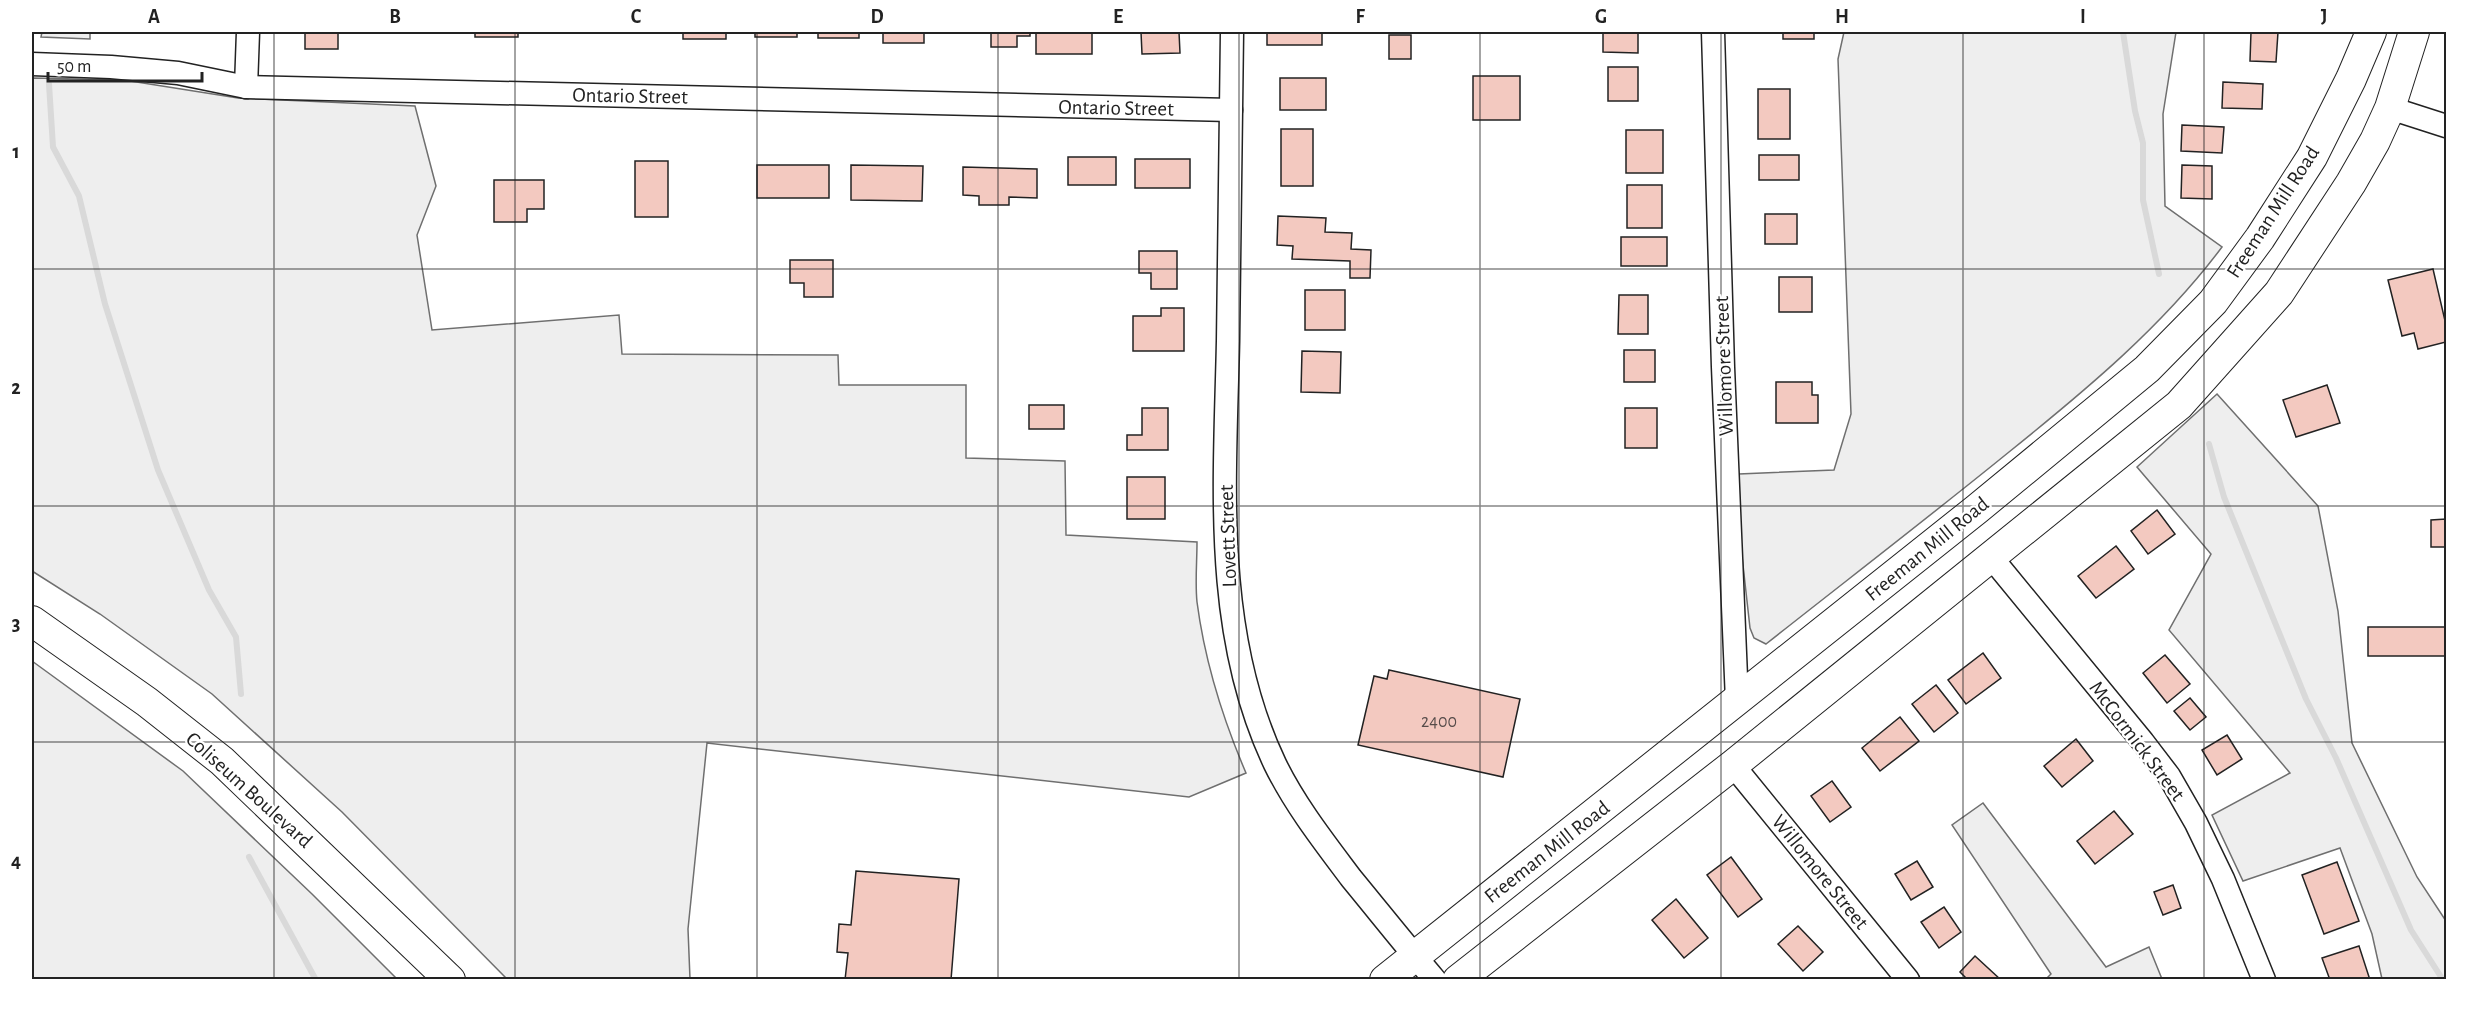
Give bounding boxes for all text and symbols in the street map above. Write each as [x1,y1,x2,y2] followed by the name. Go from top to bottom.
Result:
[148,7,160,27] text: A
[389,7,401,27] text: B
[631,7,642,27] text: C
[870,7,884,27] text: D
[1113,7,1123,27] text: E
[1355,7,1365,27] text: F
[1595,7,1607,27] text: G
[1835,7,1849,27] text: H
[2080,7,2086,27] text: I
[2321,7,2327,27] text: J
[48,45,202,83] scale bar
[57,58,91,76] text: 50 m
[572,84,688,108] street label: Ontario Street
[1058,96,1174,120] street label: Ontario Street
[12,142,20,162] text: 1
[2223,142,2323,282] street label: Freeman Mill Road
[1711,295,1737,437] street label: Willomore Street
[11,378,21,398] text: 2
[1216,484,1240,588] street label: Lovett Street
[1861,493,1993,605] street label: Freeman Mill Road
[12,614,20,634] text: 3
[2085,677,2189,805] street label: McCormick Street
[1421,713,1457,731] house number: 2400
[182,728,316,852] street label: Coliseum Boulevard
[1481,797,1614,907] street label: Freeman Mill Road
[1768,811,1873,933] street label: Willomore Street
[11,851,21,871] text: 4

